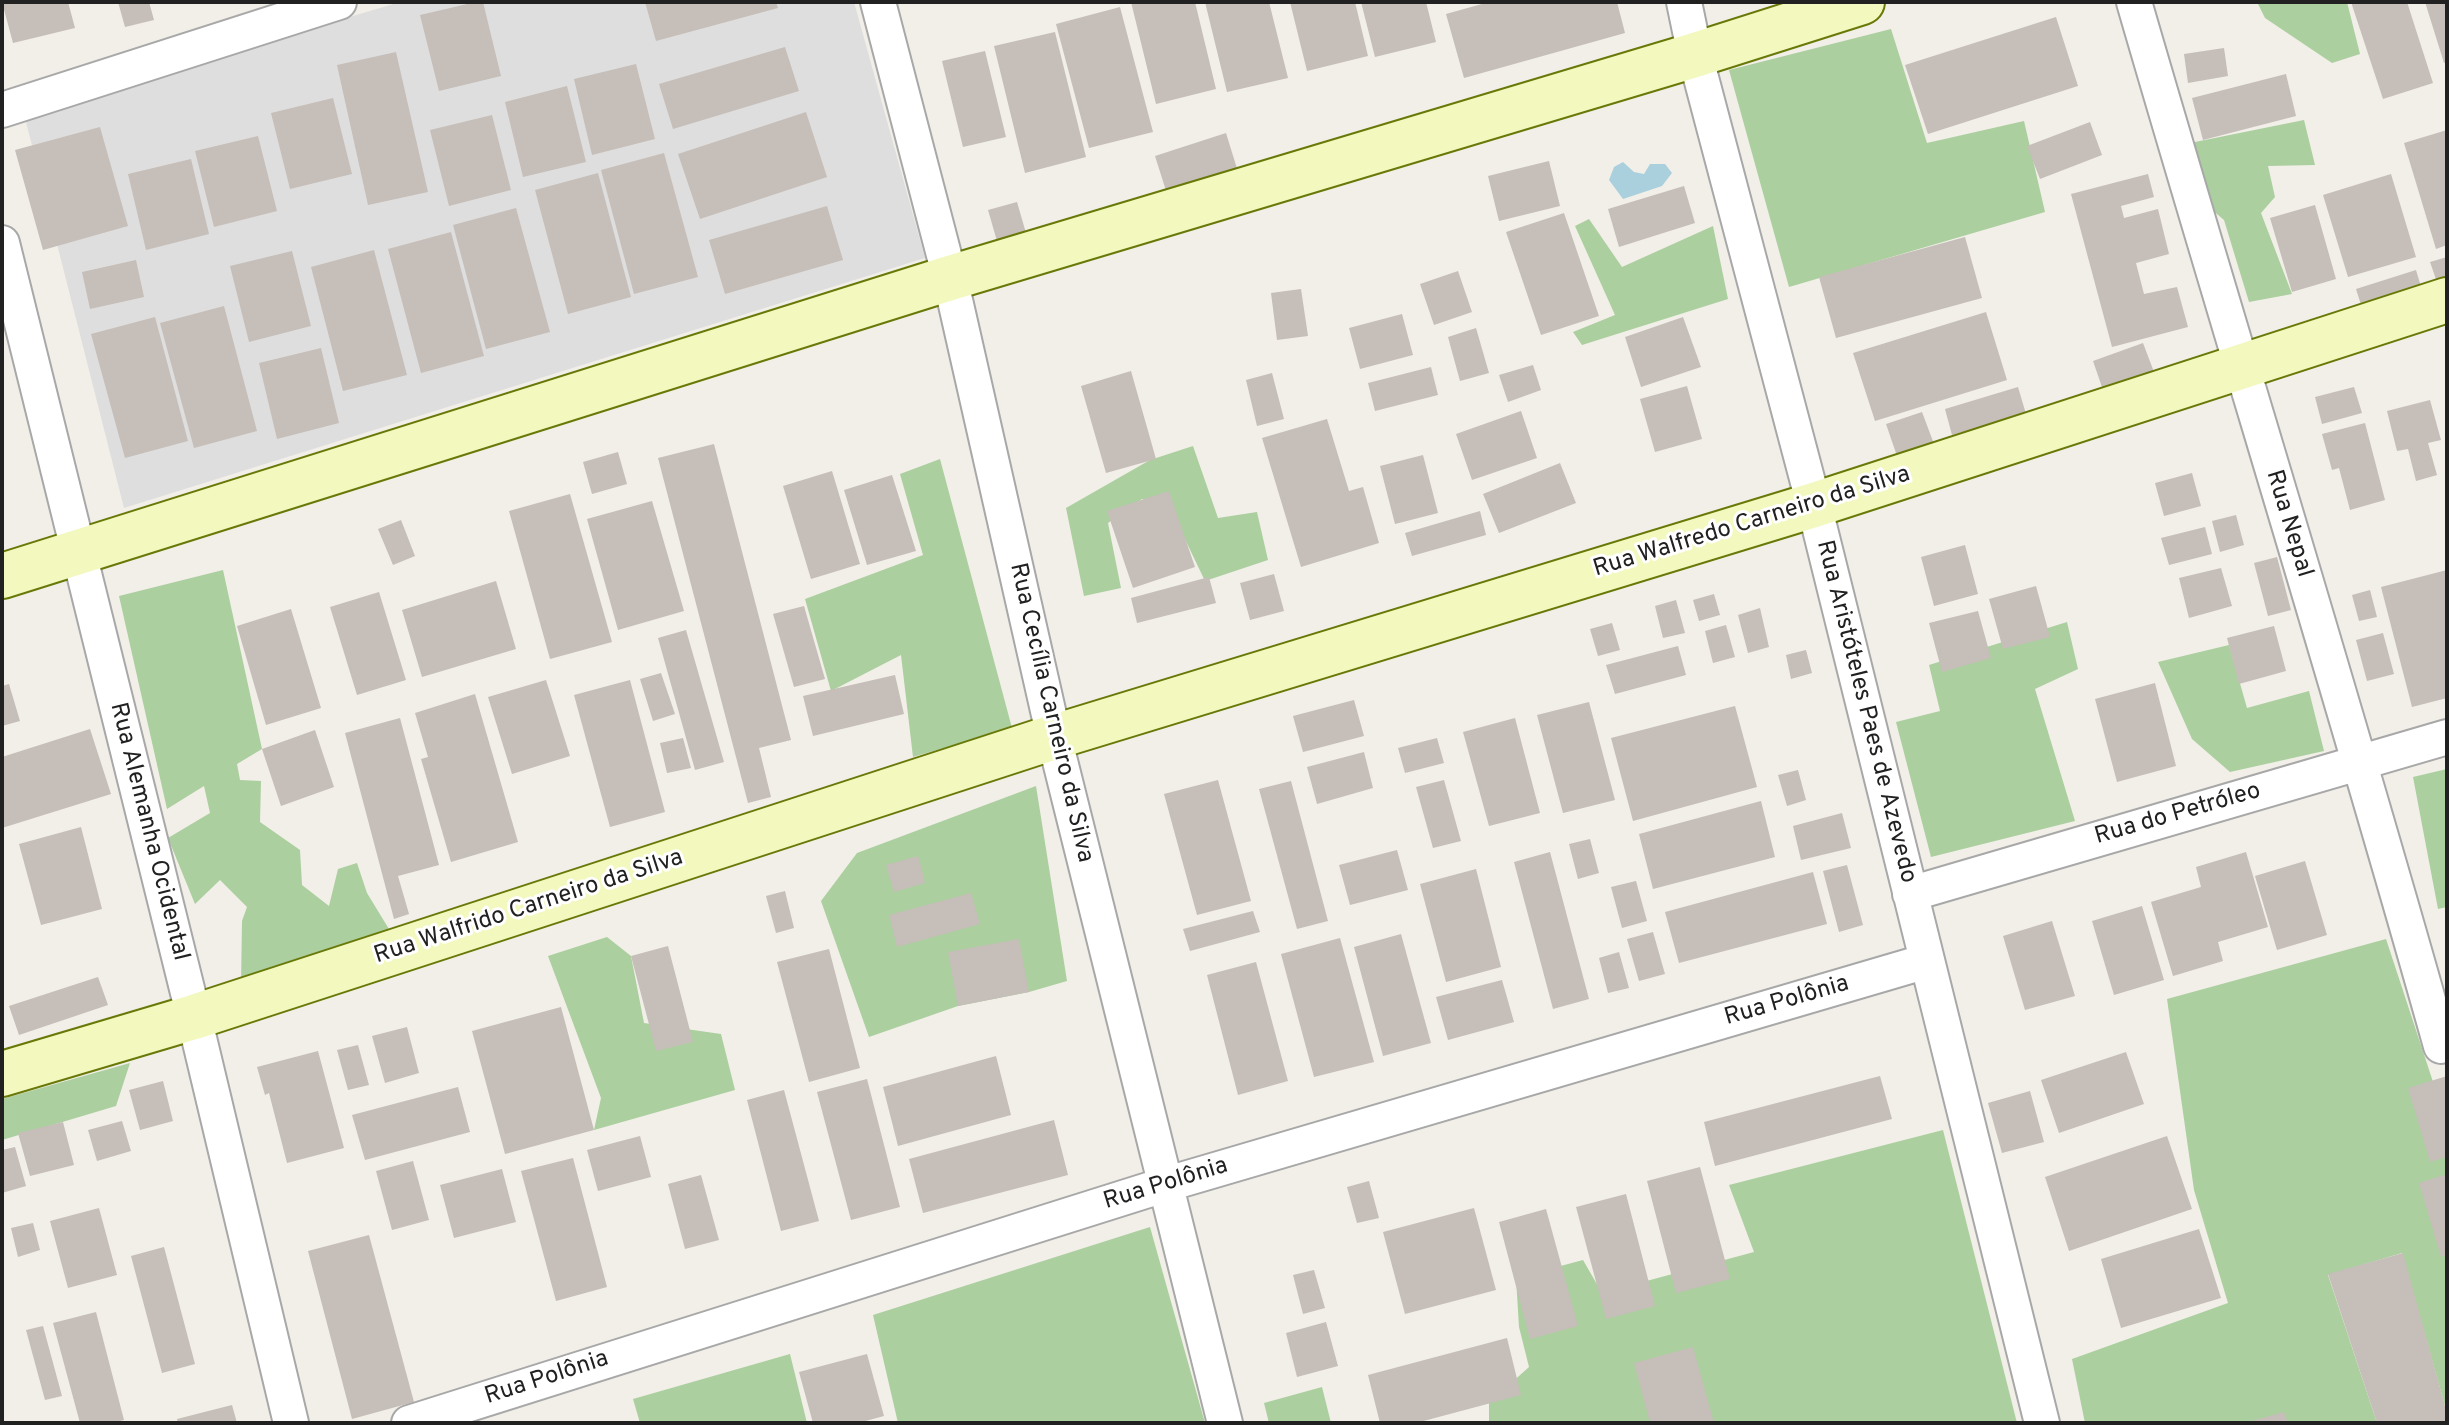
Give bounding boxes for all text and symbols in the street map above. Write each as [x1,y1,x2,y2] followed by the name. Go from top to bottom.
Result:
[1590,461,1914,585] street label: Rua Walfredo Carneiro da Silva
[2258,467,2318,581] street label: Rua Nepal
[1808,538,1922,886] street label: Rua Aristóteles Paes de Azevedo
[1001,560,1099,866] street label: Rua Cecília Carneiro da Silva
[102,700,194,964] street label: Rua Alemanha Ocidental
[2092,778,2264,852] street label: Rua do Petróleo
[371,844,687,972] street label: Rua Walfrido Carneiro da Silva
[1721,970,1853,1034] street label: Rua Polônia
[1100,1152,1232,1218] street label: Rua Polônia
[482,1345,612,1413] street label: Rua Polônia

